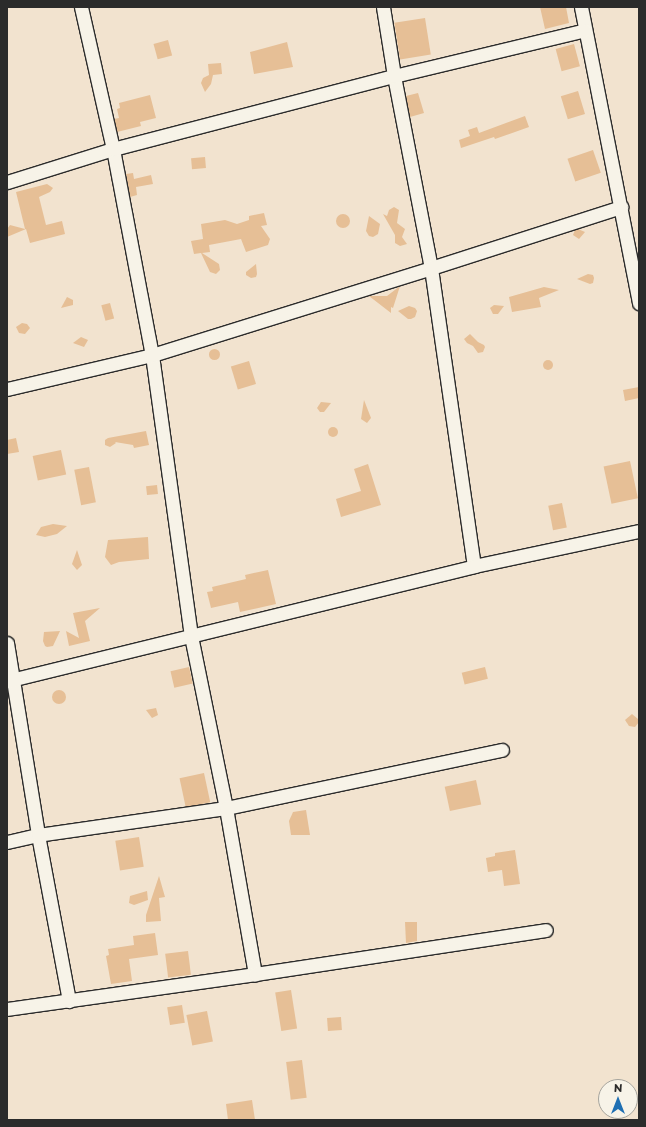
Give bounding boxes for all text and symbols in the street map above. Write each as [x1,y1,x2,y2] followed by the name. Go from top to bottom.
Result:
[598,1079,638,1119] north arrow
[614,1079,622,1096] text: N

